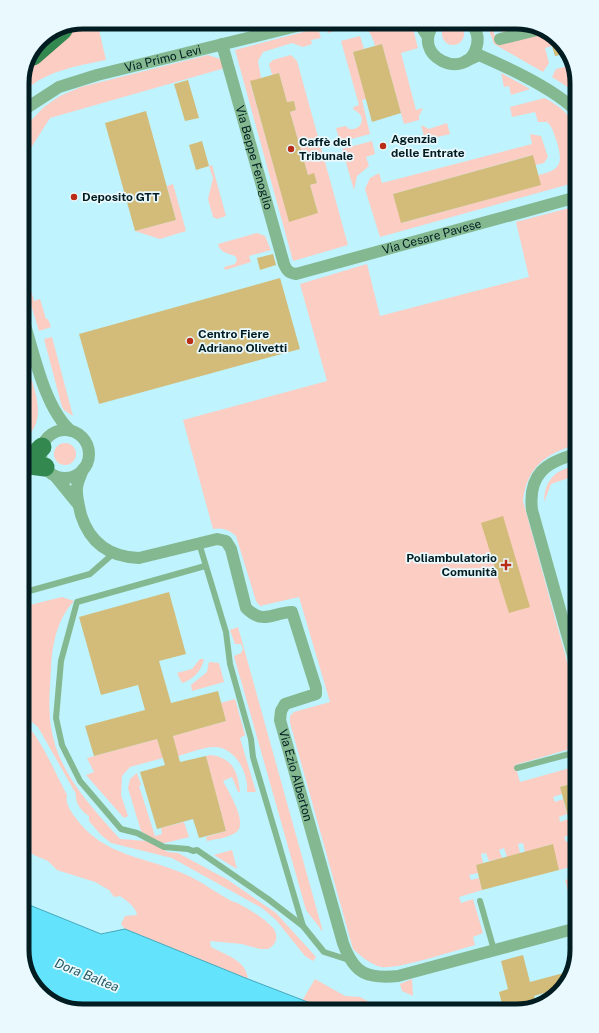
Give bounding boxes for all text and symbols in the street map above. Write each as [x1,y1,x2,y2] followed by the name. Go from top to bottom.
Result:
[123,43,203,75] street label: Via Primo Levi
[233,104,275,212] street label: Via Beppe Fenoglio
[391,132,465,160] place label: Agenzia delle Entrate
[299,135,353,163] place label: Caffè del Tribunale
[378,141,388,151] marker: Agenzia delle Entrate
[286,144,296,154] marker: Caffè del Tribunale
[82,190,160,204] place label: Deposito GTT
[69,192,79,202] marker: Deposito GTT
[381,216,483,257] street label: Via Cesare Pavese
[198,327,287,355] place label: Centro Fiere Adriano Olivetti
[185,336,195,346] marker: Centro Fiere Adriano Olivetti
[406,551,497,579] place label: Poliambulatorio Comunità
[500,559,512,571] marker: Poliambulatorio Comunità
[276,727,315,823] street label: Via Ezio Alberton
[53,955,121,995] water label: Dora Baltea

